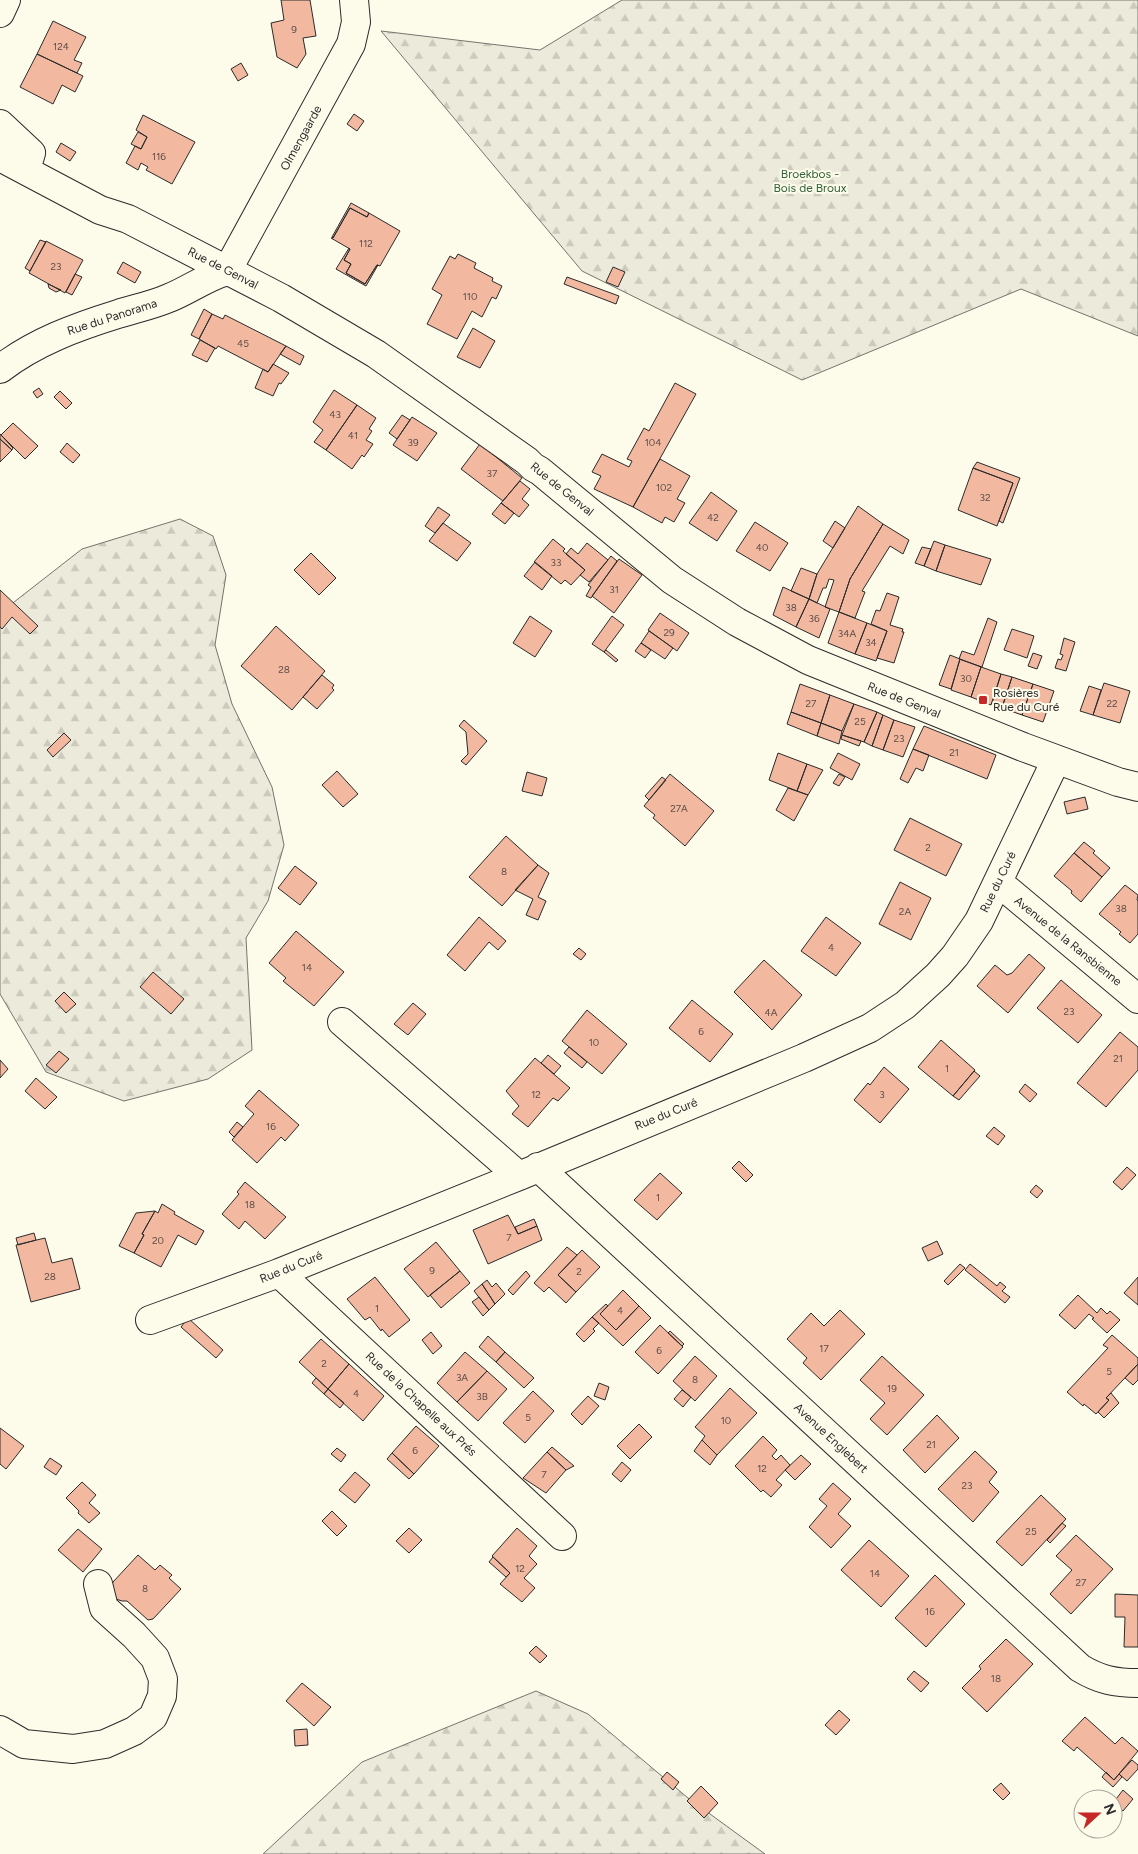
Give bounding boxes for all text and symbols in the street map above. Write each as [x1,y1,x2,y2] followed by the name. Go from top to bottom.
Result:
[291,23,297,36] house number: 9
[53,40,69,53] house number: 124
[277,103,325,173] street label: Olmengaarde
[152,150,166,163] house number: 116
[774,167,847,195] park label: Broekbos - Bois de Broux
[359,237,373,250] house number: 112
[185,244,261,292] street label: Rue de Genval
[50,260,62,273] house number: 23
[463,290,477,303] house number: 110
[65,296,159,338] street label: Rue du Panorama
[237,337,249,350] house number: 45
[329,408,341,421] house number: 43
[348,429,358,442] house number: 41
[407,436,419,449] house number: 39
[645,436,661,449] house number: 104
[528,459,596,519] street label: Rue de Genval
[487,467,498,480] house number: 37
[656,481,672,494] house number: 102
[979,491,991,504] house number: 32
[707,511,719,524] house number: 42
[756,541,768,554] house number: 40
[551,556,561,569] house number: 33
[609,583,619,596] house number: 31
[785,601,797,614] house number: 38
[808,612,820,625] house number: 36
[663,626,675,639] house number: 29
[838,627,856,640] house number: 34A
[865,636,877,649] house number: 34
[278,663,290,676] house number: 28
[960,672,972,685] house number: 30
[865,679,943,721] street label: Rue de Genval
[993,686,1060,714] place label: Rosières Rue du Curé
[977,694,989,706] marker: Rosières Rue du Curé
[806,697,817,710] house number: 27
[1106,697,1118,710] house number: 22
[854,715,866,728] house number: 25
[893,732,905,745] house number: 23
[949,746,959,759] house number: 21
[670,802,688,815] house number: 27A
[925,841,931,854] house number: 2
[977,849,1019,915] street label: Rue du Curé
[501,865,507,878] house number: 8
[1012,893,1125,989] street label: Avenue de la Ransbienne
[1115,902,1127,915] house number: 38
[899,905,911,918] house number: 2A
[828,941,834,954] house number: 4
[302,961,312,974] house number: 14
[1063,1005,1075,1018] house number: 23
[765,1006,778,1019] house number: 4A
[698,1025,704,1038] house number: 6
[589,1036,599,1049] house number: 10
[1113,1052,1123,1065] house number: 21
[945,1062,949,1075] house number: 1
[531,1088,541,1101] house number: 12
[879,1088,885,1101] house number: 3
[633,1095,700,1133] street label: Rue du Curé
[266,1120,276,1133] house number: 16
[656,1191,660,1204] house number: 1
[245,1198,255,1211] house number: 18
[506,1231,512,1244] house number: 7
[152,1234,164,1247] house number: 20
[258,1248,325,1286] street label: Rue du Curé
[429,1264,435,1277] house number: 9
[576,1265,582,1278] house number: 2
[44,1270,56,1283] house number: 28
[375,1302,379,1315] house number: 1
[617,1304,623,1317] house number: 4
[819,1342,829,1355] house number: 17
[656,1344,662,1357] house number: 6
[363,1349,480,1459] street label: Rue de la Chapelle aux Prés
[321,1357,327,1370] house number: 2
[1106,1365,1112,1378] house number: 5
[456,1371,468,1384] house number: 3A
[692,1373,698,1386] house number: 8
[887,1382,897,1395] house number: 19
[353,1387,359,1400] house number: 4
[476,1390,488,1403] house number: 3B
[791,1400,871,1476] street label: Avenue Englebert
[525,1411,531,1424] house number: 5
[721,1414,731,1427] house number: 10
[926,1438,936,1451] house number: 21
[412,1444,418,1457] house number: 6
[757,1462,767,1475] house number: 12
[541,1468,547,1481] house number: 7
[961,1479,973,1492] house number: 23
[1025,1525,1037,1538] house number: 25
[515,1562,525,1575] house number: 12
[870,1567,880,1580] house number: 14
[1076,1576,1087,1589] house number: 27
[142,1582,148,1595] house number: 8
[925,1605,935,1618] house number: 16
[991,1672,1001,1685] house number: 18
[1073,1789,1123,1839] north arrow
[1100,1801,1120,1818] text: N

